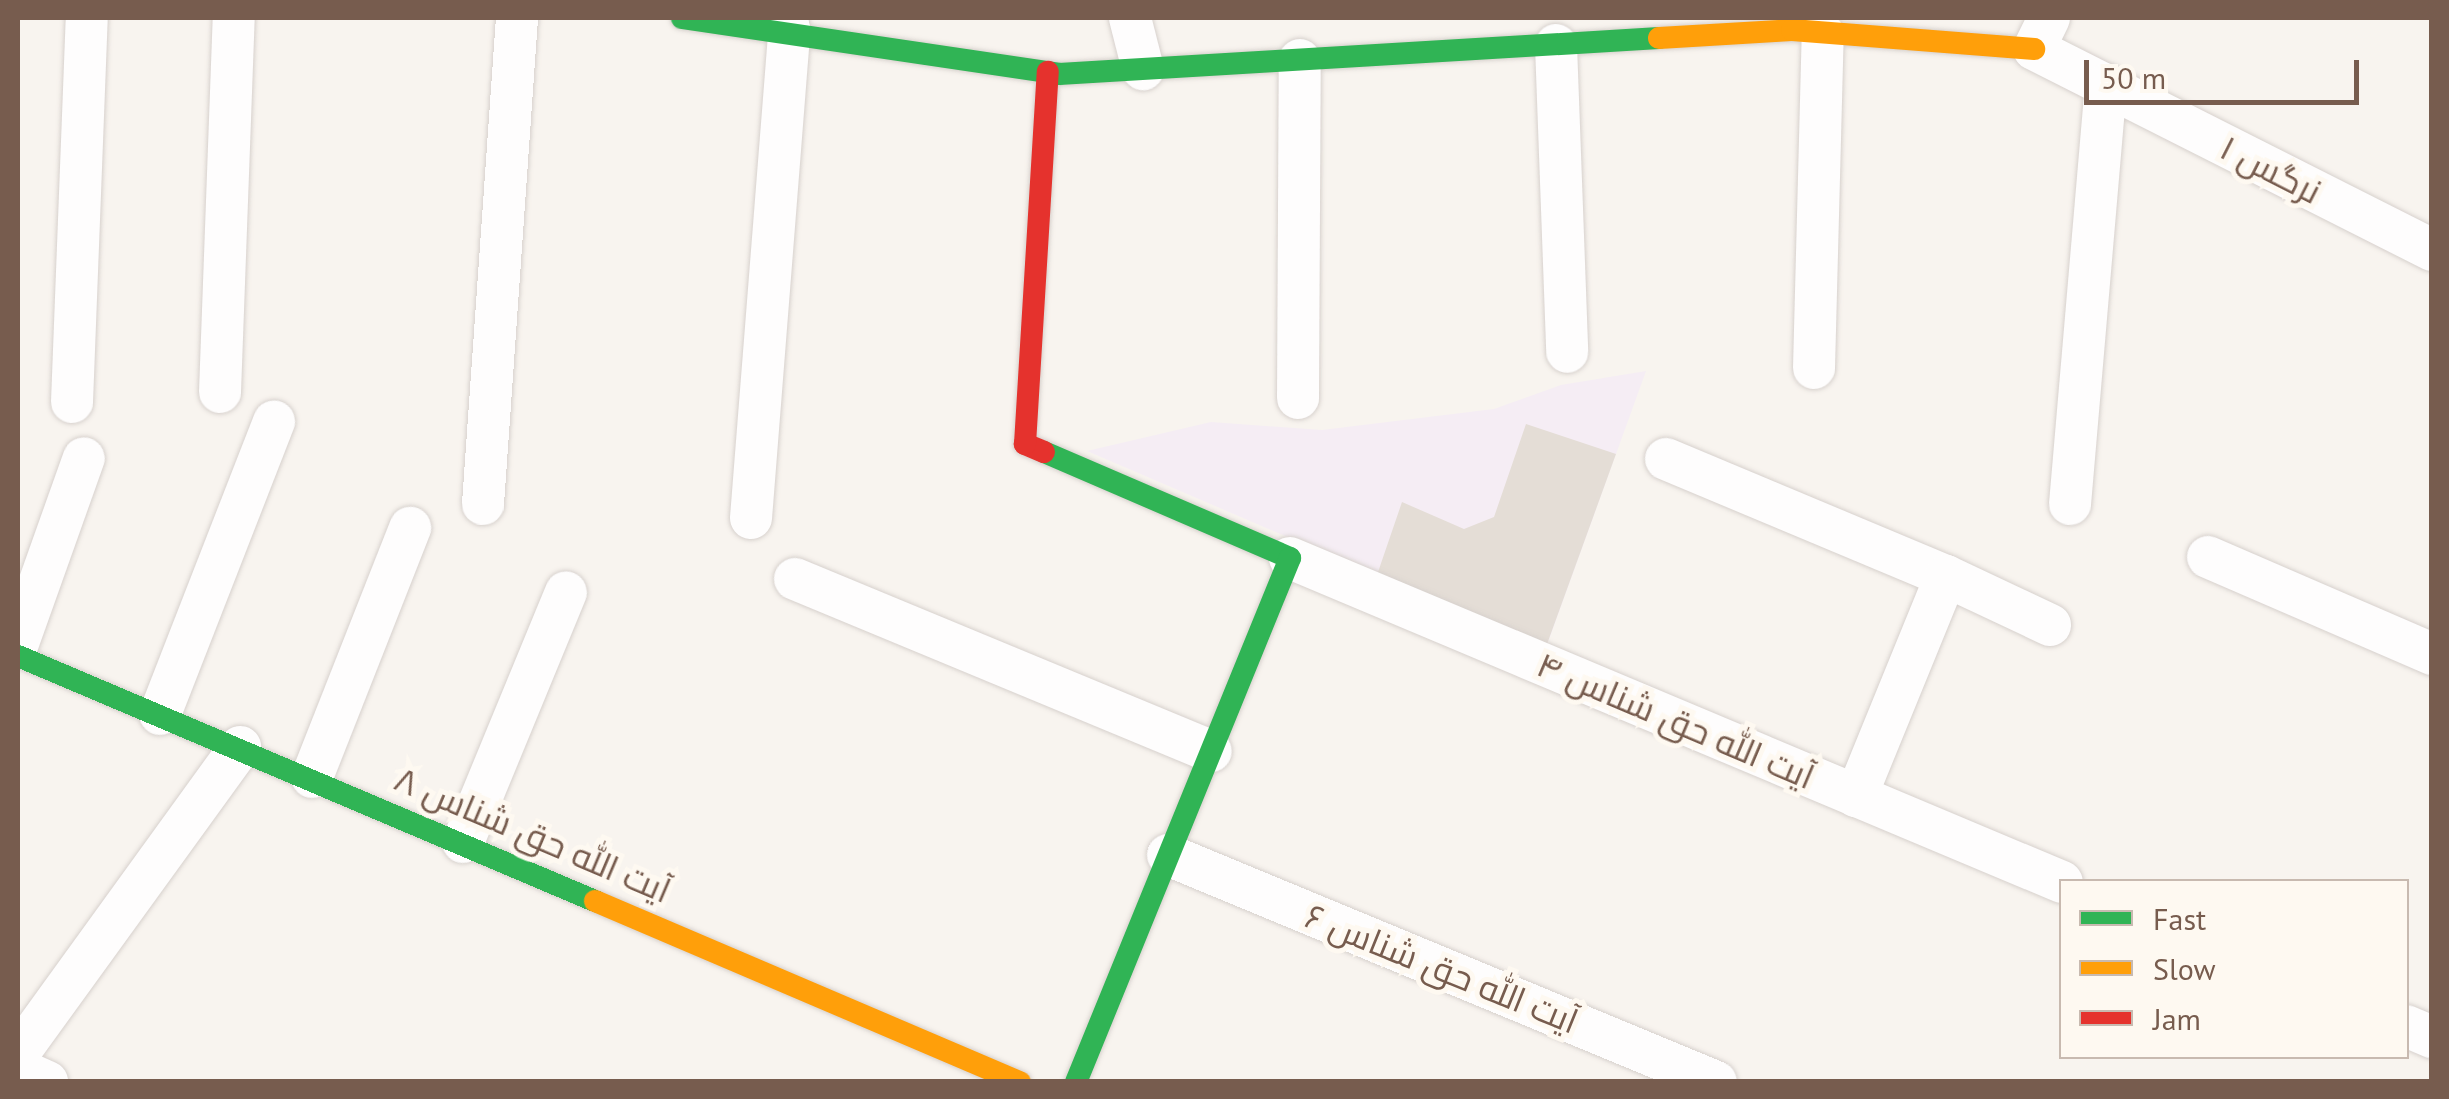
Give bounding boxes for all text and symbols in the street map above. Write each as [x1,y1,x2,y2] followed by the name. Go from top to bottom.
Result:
[2089,40,2364,102] scale bar
[2101,58,2166,97] text: 50 m
[2214,126,2328,212] street label: نرگس ۱
[1531,643,1821,797] street label: آیت الله حق شناس ۴
[389,757,677,911] street label: آیت الله حق شناس ۸
[2059,879,2409,1059] legend
[1299,894,1585,1042] street label: آیت الله حق شناس ۶
[2153,899,2206,938] text: Fast
[2153,949,2216,988] text: Slow
[2153,999,2201,1038] text: Jam

